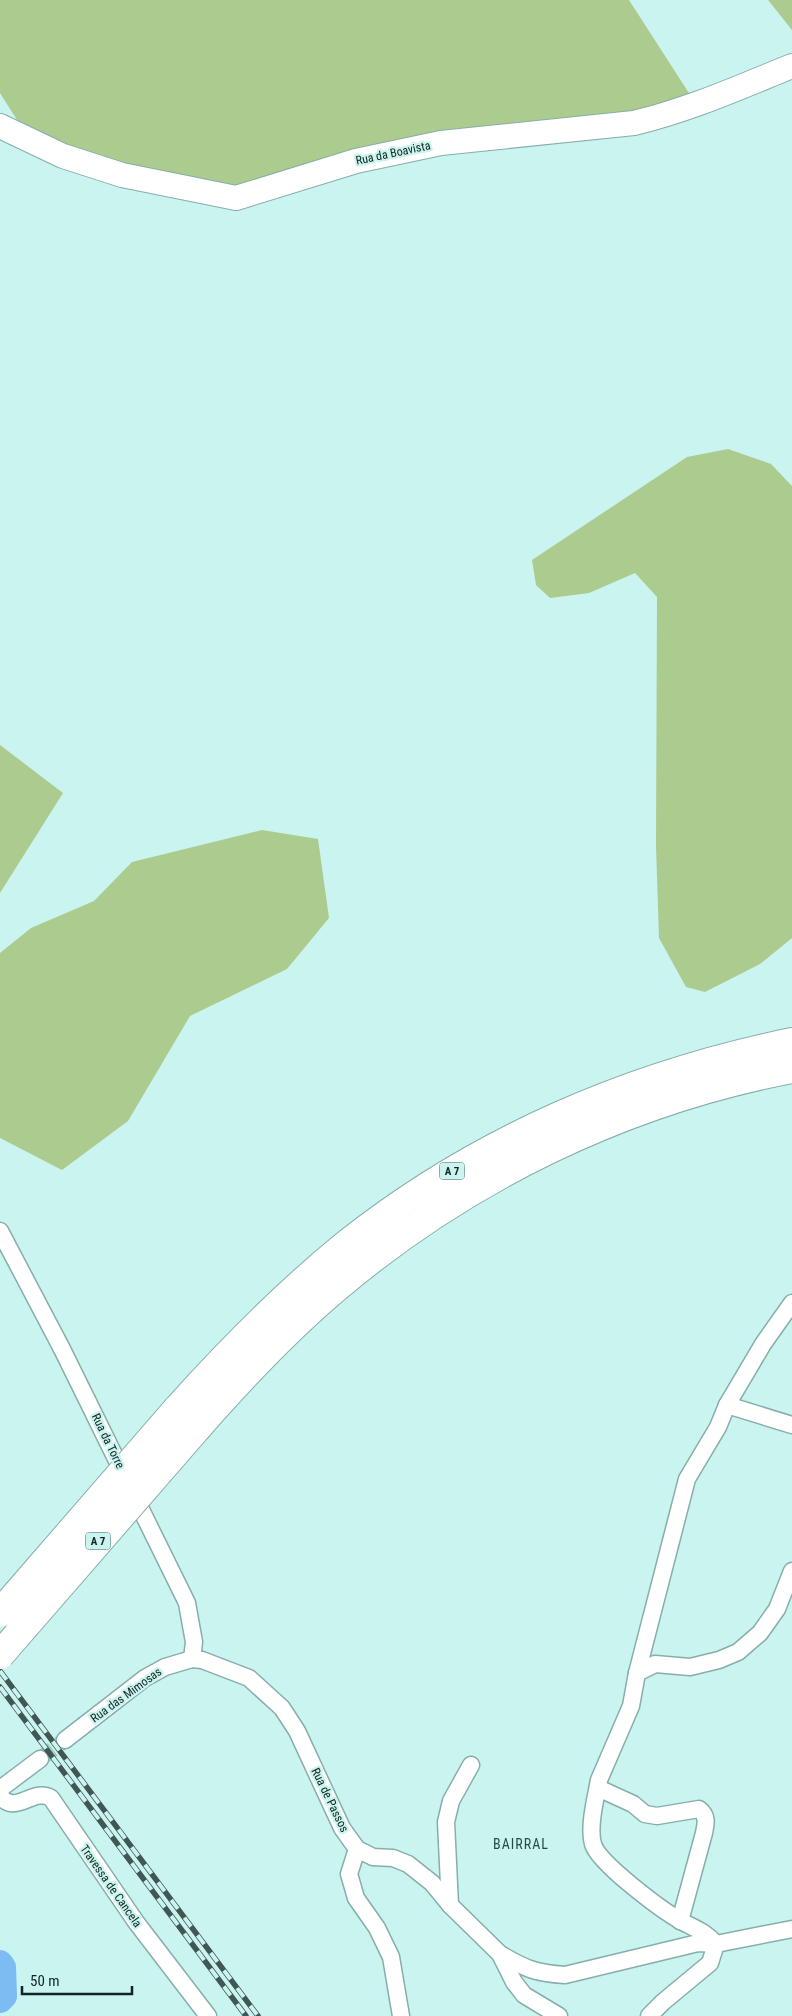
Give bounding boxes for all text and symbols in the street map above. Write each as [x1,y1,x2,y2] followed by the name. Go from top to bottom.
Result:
[354,138,432,168] street label: Rua da Boavista
[440,1162,464,1180] road number: A 7
[89,1411,127,1471] street label: Rua da Torre
[86,1532,110,1550] road number: A 7
[88,1665,164,1725] street label: Rua das Mimosas
[308,1766,352,1834] street label: Rua de Passos
[493,1836,549,1852] district label: BAIRRAL
[77,1842,145,1930] street label: Travessa de Cancela
[22,1964,132,1996] scale bar
[30,1972,60,1990] text: 50 m

